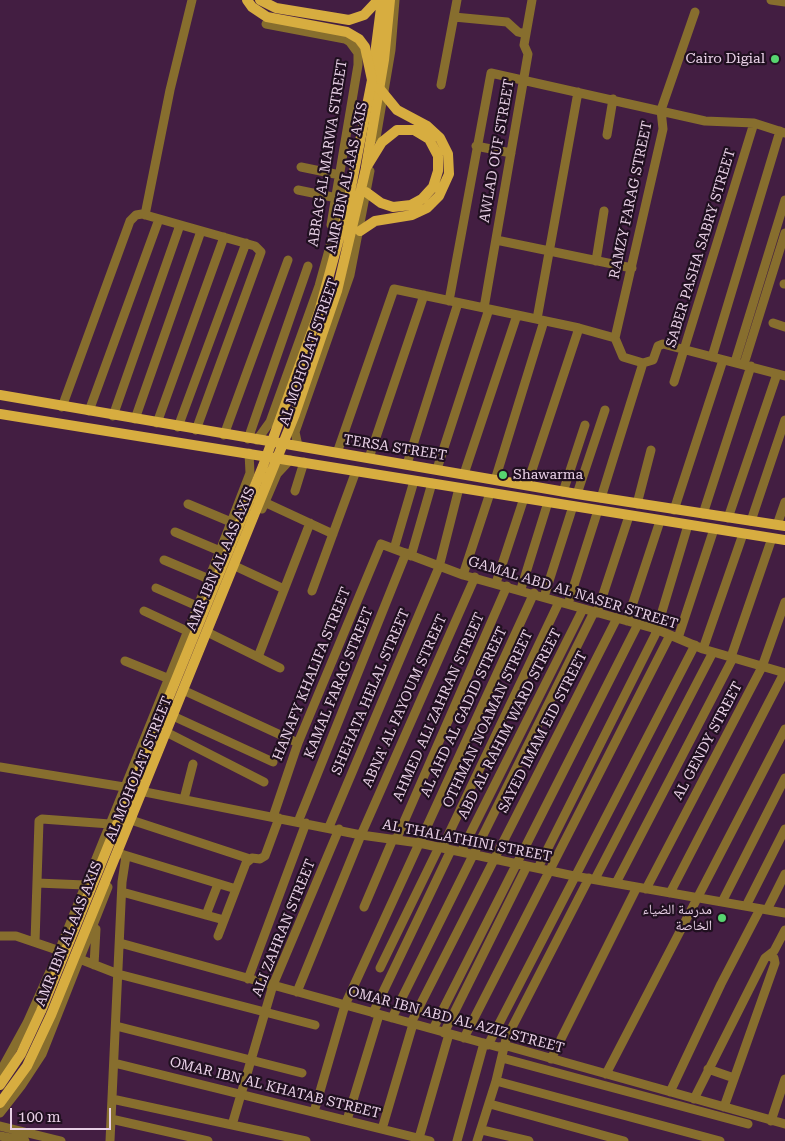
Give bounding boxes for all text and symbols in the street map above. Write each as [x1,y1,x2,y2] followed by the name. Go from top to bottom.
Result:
[686,51,765,67] place label: Cairo Digial
[769,53,781,65] marker: Cairo Digial
[305,58,351,248] street label: ABRAG AL MARWA STREET
[476,78,518,224] street label: AWLAD OUF STREET
[323,101,371,255] street label: AMR IBN AL AAS AXIS
[606,119,656,281] street label: RAMZY FARAG STREET
[663,147,739,349] street label: SABER PASHA SABRY STREET
[276,276,342,428] street label: AL MOHOLAT STREET
[342,432,448,464] street label: TERSA STREET
[513,467,583,483] place label: Shawarma
[497,469,509,481] marker: Shawarma
[183,485,259,633] street label: AMR IBN AL AAS AXIS
[466,553,680,633] street label: GAMAL ABD AL NASER STREET
[269,585,355,763] street label: HANAFY KHALIFA STREET
[301,605,377,761] street label: KAMAL FARAG STREET
[328,606,414,778] street label: SHEHATA HELAL STREET
[390,610,488,804] street label: AHMED ALI ZAHRAN STREET
[359,612,451,790] street label: ABNA' AL FAYOUM STREET
[417,624,511,800] street label: AL AHD AL GADID STREET
[455,626,565,822] street label: ABD AL RAHIM WARD STREET
[439,627,537,811] street label: OTHMAN NOAMAN STREET
[495,648,591,816] street label: SAYED IMAM EID STREET
[670,679,746,803] street label: AL GENDY STREET
[102,694,176,844] street label: AL MOHOLAT STREET
[381,816,553,866] street label: AL THALATHINI STREET
[249,857,319,999] street label: ALI ZAHRAN STREET
[32,859,106,1009] street label: AMR IBN AL AAS AXIS
[643,902,712,934] place label: مدرسة الضياء الخاصة
[716,912,728,924] marker: مدرسة الضياء الخاصة
[346,983,566,1057] street label: OMAR IBN ABD AL AZIZ STREET
[168,1054,382,1122] street label: OMAR IBN AL KHATAB STREET
[12,1098,114,1130] scale bar
[18,1108,61,1126] text: 100 m

